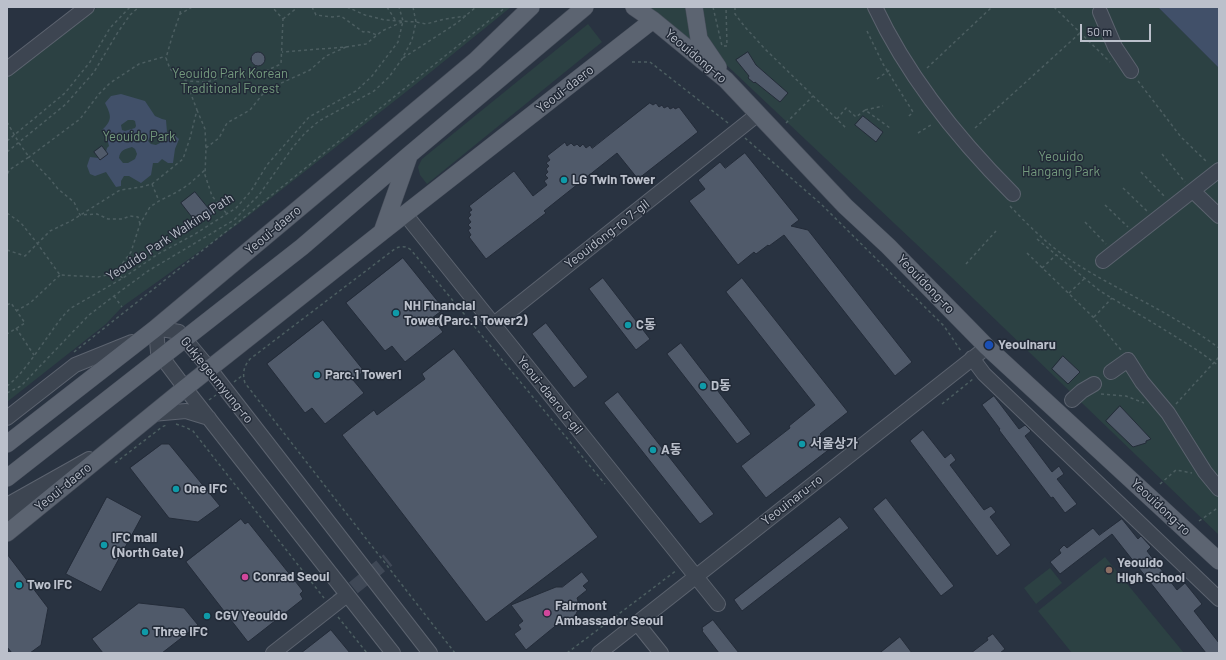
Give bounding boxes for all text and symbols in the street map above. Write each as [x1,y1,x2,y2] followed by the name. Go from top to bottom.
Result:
[1082,16,1153,42] scale bar
[1087,24,1112,38] text: 50 m
[662,26,730,86] street label: Yeouidong-ro
[533,62,597,116] street label: Yeoui-daero
[172,66,288,97] park label: Yeouido Park Korean Traditional Forest
[102,129,176,145] park label: Yeouido Park
[1022,149,1100,180] park label: Yeouido Hangang Park
[572,172,655,188] place label: LG Twin Tower
[559,175,569,185] marker: LG Twin Tower
[103,190,237,284] street label: Yeouido Park Walking Path
[562,196,652,272] street label: Yeouidong-ro 7-gil
[242,202,304,258] street label: Yeoui-daero
[894,251,958,317] street label: Yeouidong-ro
[404,298,527,329] place label: NH Financial Tower(Parc.1 Tower2)
[391,308,401,318] marker: NH Financial Tower(Parc.1 Tower2)
[636,317,656,333] place label: C동
[623,320,633,330] marker: C동
[177,334,257,426] street label: Gukjegeumyung-ro
[998,337,1056,353] place label: Yeouinaru
[983,339,995,351] marker: Yeouinaru
[514,353,586,437] street label: Yeoui-daero 6-gil
[325,367,402,383] place label: Parc.1 Tower1
[312,370,322,380] marker: Parc.1 Tower1
[711,378,731,394] place label: D동
[698,381,708,391] marker: D동
[810,436,858,452] place label: 서울상가
[797,439,807,449] marker: 서울상가
[661,442,682,458] place label: A동
[648,445,658,455] marker: A동
[32,459,94,515] street label: Yeoui-daero
[758,471,826,529] street label: Yeouinaru-ro
[1128,475,1194,539] street label: Yeouidong-ro
[184,481,227,497] place label: One IFC
[171,484,181,494] marker: One IFC
[112,530,183,561] place label: IFC mall (North Gate)
[99,540,109,550] marker: IFC mall (North Gate)
[1117,555,1185,586] place label: Yeouido High School
[1104,565,1114,575] marker: Yeouido High School
[253,569,329,585] place label: Conrad Seoul
[240,572,250,582] marker: Conrad Seoul
[27,577,72,593] place label: Two IFC
[14,580,24,590] marker: Two IFC
[555,598,663,629] place label: Fairmont Ambassador Seoul
[215,608,288,624] place label: CGV Yeouido
[542,608,552,618] marker: Fairmont Ambassador Seoul
[202,611,212,621] marker: CGV Yeouido
[153,624,208,640] place label: Three IFC
[140,627,150,637] marker: Three IFC

